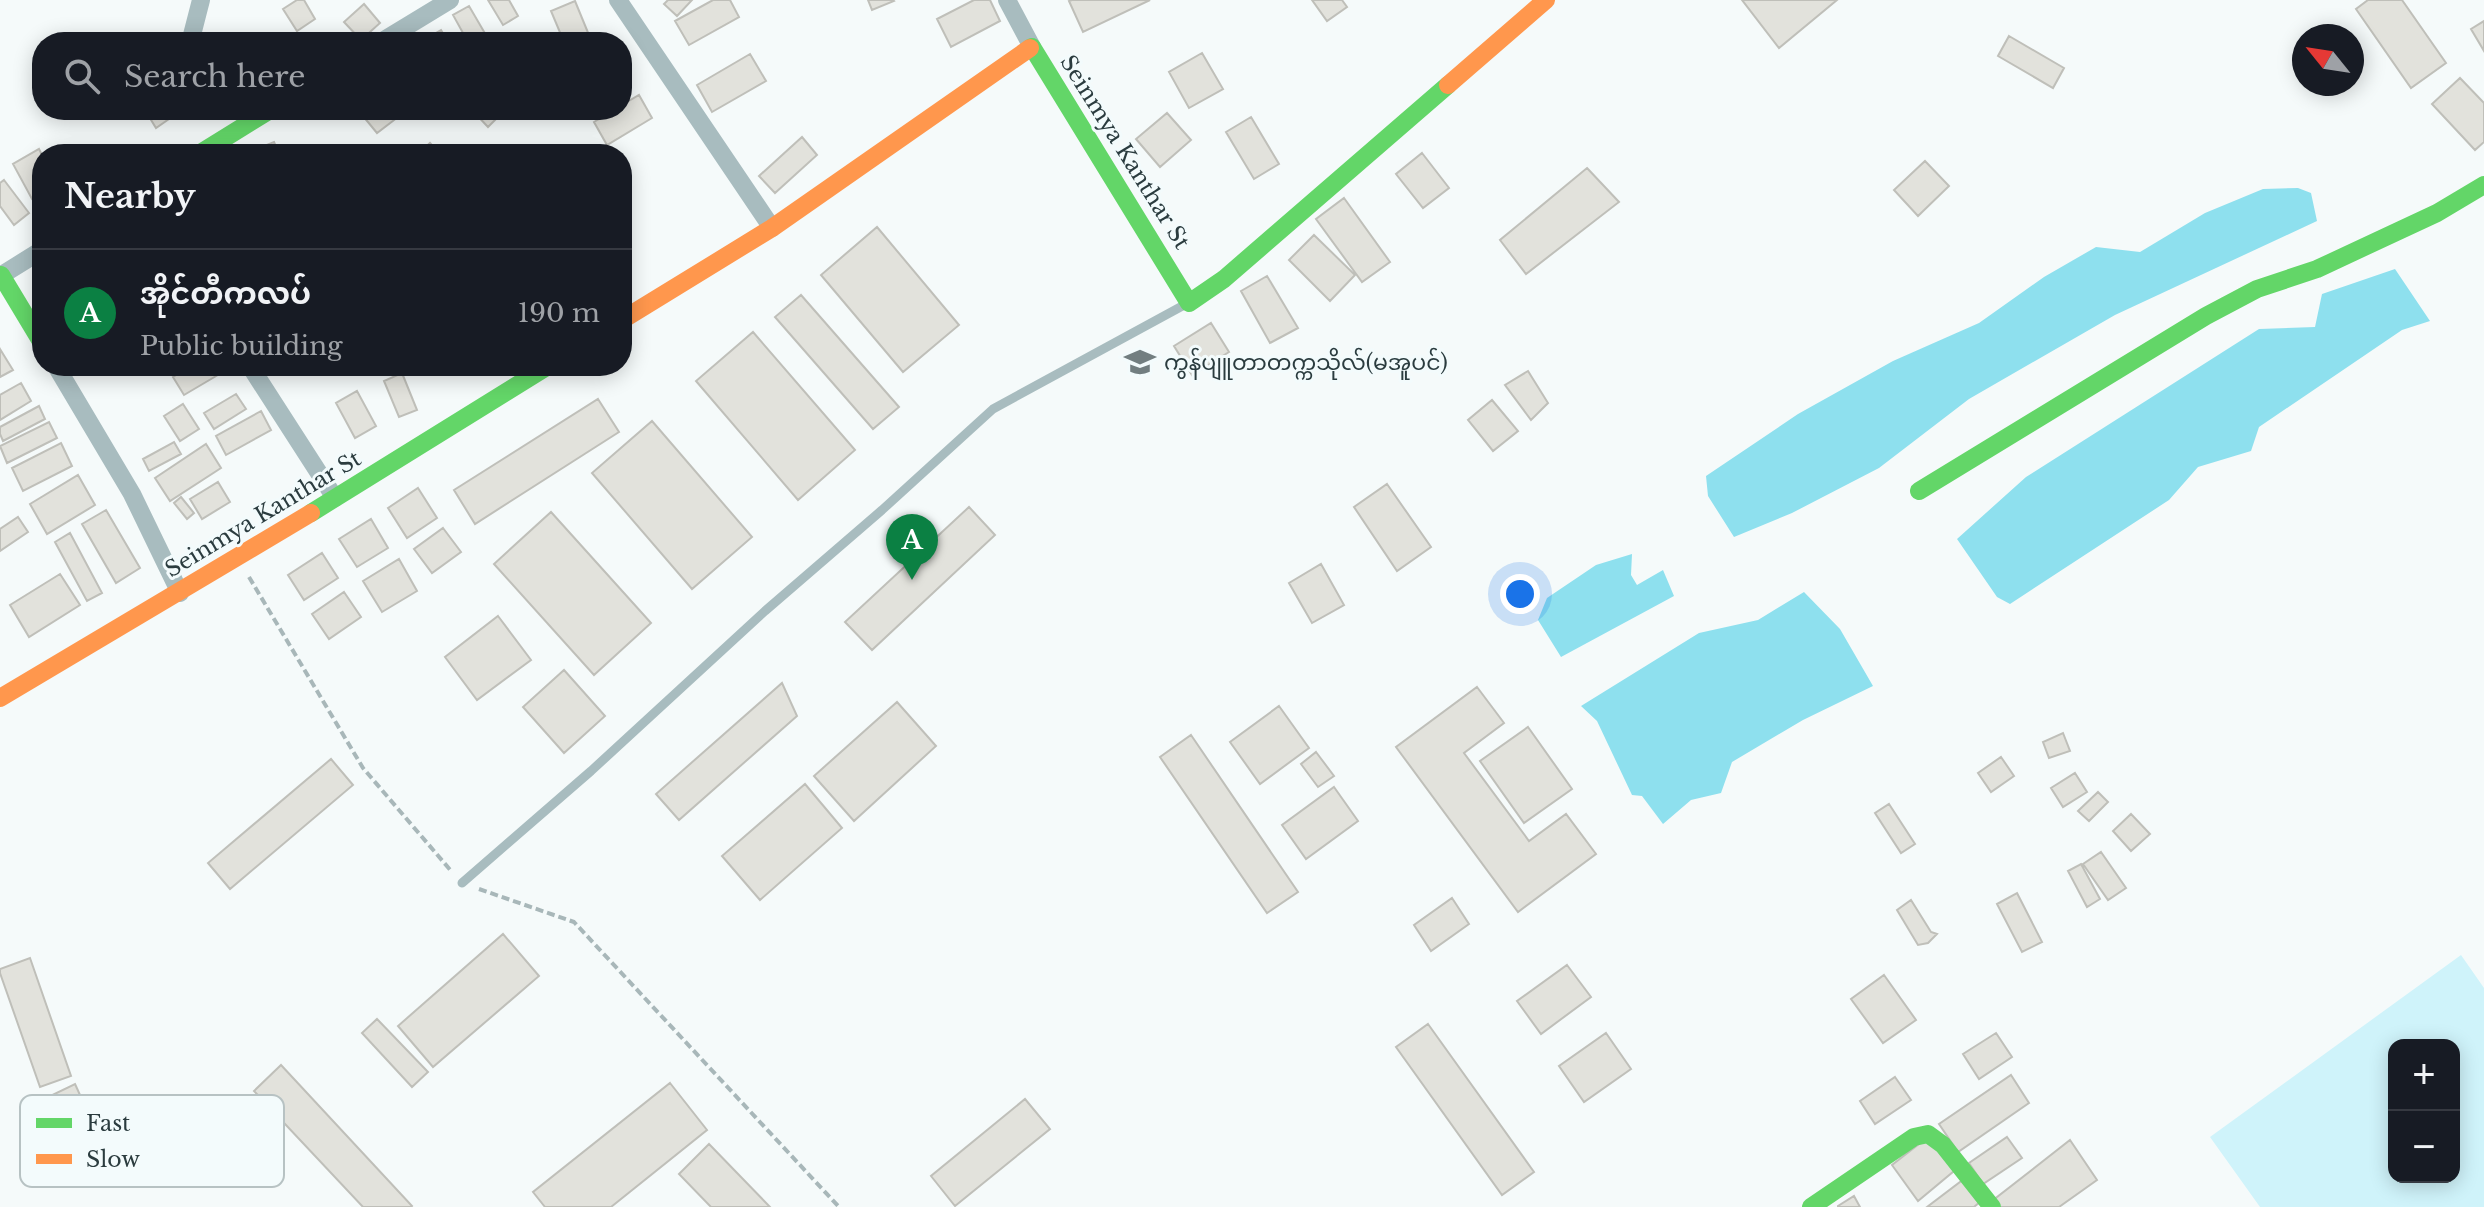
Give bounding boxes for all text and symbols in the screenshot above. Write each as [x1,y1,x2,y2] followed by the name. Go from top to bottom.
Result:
[2292,24,2364,96] north arrow
[32,32,632,120] search box
[1054,50,1196,255] street label: Seinmya Kanthar St
[60,54,104,98] icon: search
[124,58,305,95] text: Search here
[64,175,196,217] text: Nearby
[140,275,311,312] text: အိုင်တီကလပ်
[79,297,101,329] text: A
[518,297,600,329] text: 190 m
[140,330,343,362] text: Public building
[1123,345,1157,379] school or university icon: ကွန်ပျူတာတက္ကသိုလ်(မအူပင်)
[1164,347,1448,381] place label: ကွန်ပျူတာတက္ကသိုလ်(မအူပင်)
[160,445,366,583] street label: Seinmya Kanthar St
[886,514,938,580] pin: A
[1500,574,1540,614] your location
[2388,1039,2460,1183] map controls
[2388,1039,2460,1111] button: +
[20,1095,284,1187] legend
[86,1110,131,1137] text: Fast
[2388,1111,2460,1183] button: −
[86,1146,140,1173] text: Slow

